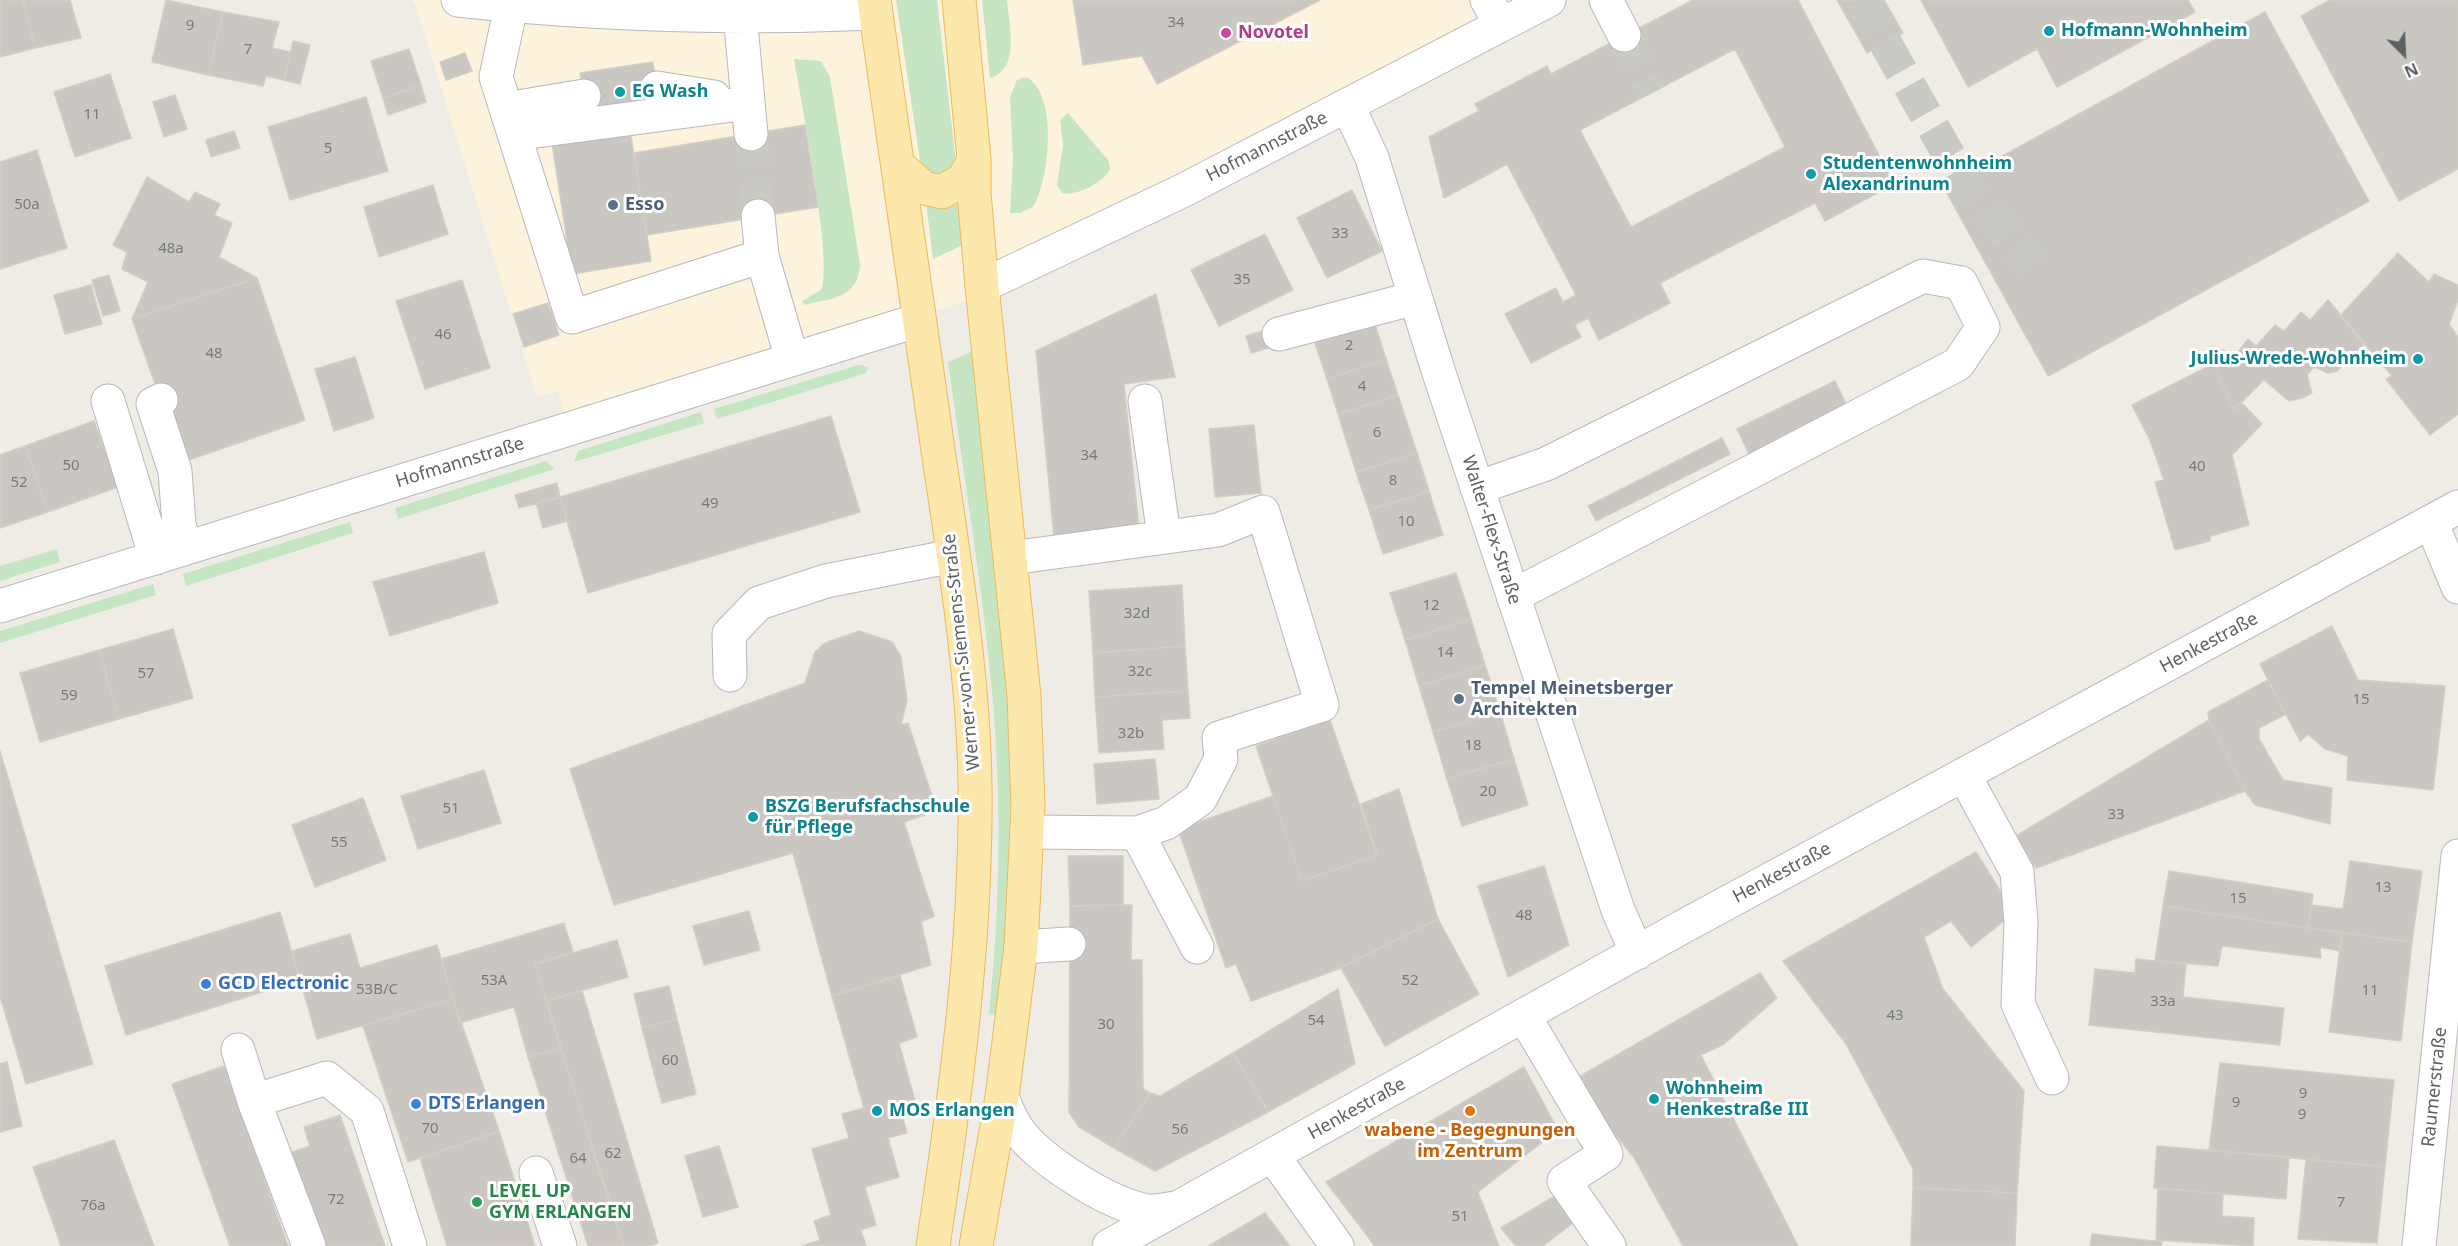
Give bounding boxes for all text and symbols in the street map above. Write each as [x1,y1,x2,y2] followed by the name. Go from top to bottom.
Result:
[1167,14,1185,32] house number: 34
[186,17,194,35] house number: 9
[2061,20,2248,42] place label: Hofmann-Wohnheim
[1238,22,1309,44] place label: Novotel
[2042,24,2056,38] marker: Hofmann-Wohnheim
[2374,24,2434,84] north arrow
[1219,26,1233,40] marker: Novotel
[244,41,252,59] house number: 7
[2401,58,2422,83] text: N
[632,81,708,103] place label: EG Wash
[613,85,627,99] marker: EG Wash
[83,106,101,124] house number: 11
[1203,107,1331,187] street label: Hofmannstraße
[324,140,332,158] house number: 5
[1823,153,2012,195] place label: Studentenwohnheim Alexandrinum
[1804,167,1818,181] marker: Studentenwohnheim Alexandrinum
[625,194,664,216] place label: Esso
[14,196,40,214] house number: 50a
[606,198,620,212] marker: Esso
[1331,225,1349,243] house number: 33
[158,240,184,258] house number: 48a
[1233,271,1251,289] house number: 35
[434,326,452,344] house number: 46
[1345,337,1353,355] house number: 2
[205,345,223,363] house number: 48
[2190,348,2406,370] place label: Julius-Wrede-Wohnheim
[2411,352,2425,366] marker: Julius-Wrede-Wohnheim
[1358,378,1366,396] house number: 4
[1373,424,1381,442] house number: 6
[393,433,527,493] street label: Hofmannstraße
[1080,447,1098,465] house number: 34
[1457,453,1525,607] street label: Walter-Flex-Straße
[62,457,80,475] house number: 50
[2188,458,2206,476] house number: 40
[1389,472,1397,490] house number: 8
[10,474,28,492] house number: 52
[701,495,719,513] house number: 49
[1397,513,1415,531] house number: 10
[939,533,985,771] street label: Werner-von-Siemens-Straße
[1422,597,1440,615] house number: 12
[1124,605,1150,623] house number: 32d
[2156,608,2262,678] street label: Henkestraße
[1436,644,1454,662] house number: 14
[1128,663,1152,681] house number: 32c
[137,665,155,683] house number: 57
[1471,678,1673,720] place label: Tempel Meinetsberger Architekten
[60,687,78,705] house number: 59
[2352,691,2370,709] house number: 15
[1452,692,1466,706] marker: Tempel Meinetsberger Architekten
[1118,725,1144,743] house number: 32b
[1464,737,1482,755] house number: 18
[1479,783,1497,801] house number: 20
[765,796,970,838] place label: BSZG Berufsfachschule für Pflege
[442,800,460,818] house number: 51
[2107,806,2125,824] house number: 33
[746,810,760,824] marker: BSZG Berufsfachschule für Pflege
[330,834,348,852] house number: 55
[1729,838,1835,908] street label: Henkestraße
[2374,879,2392,897] house number: 13
[2229,890,2247,908] house number: 15
[1515,907,1533,925] house number: 48
[481,972,507,990] house number: 53A
[1401,972,1419,990] house number: 52
[218,973,349,995] place label: GCD Electronic
[199,977,213,991] marker: GCD Electronic
[356,981,398,999] house number: 53B/C
[2361,982,2379,1000] house number: 11
[2150,993,2176,1011] house number: 33a
[1886,1007,1904,1025] house number: 43
[1307,1012,1325,1030] house number: 54
[1097,1016,1115,1034] house number: 30
[2418,1026,2452,1148] street label: Raumerstraße
[661,1052,679,1070] house number: 60
[1304,1073,1410,1145] street label: Henkestraße
[1666,1078,1809,1120] place label: Wohnheim Henkestraße III
[2299,1085,2307,1103] house number: 9
[1647,1092,1661,1106] marker: Wohnheim Henkestraße III
[428,1093,545,1115] place label: DTS Erlangen
[2232,1094,2240,1112] house number: 9
[409,1097,423,1111] marker: DTS Erlangen
[889,1100,1015,1122] place label: MOS Erlangen
[870,1104,884,1118] marker: MOS Erlangen
[1463,1104,1477,1118] marker: wabene - Begegnungen im Zentrum
[2298,1106,2306,1124] house number: 9
[421,1120,439,1138] house number: 70
[1364,1120,1576,1162] place label: wabene - Begegnungen im Zentrum
[1171,1121,1189,1139] house number: 56
[604,1145,622,1163] house number: 62
[569,1150,587,1168] house number: 64
[489,1181,632,1224] place label: LEVEL UP GYM ERLANGEN
[327,1191,345,1209] house number: 72
[2337,1194,2345,1212] house number: 7
[470,1195,484,1209] marker: LEVEL UP GYM ERLANGEN
[80,1197,106,1215] house number: 76a
[1451,1208,1469,1226] house number: 51

